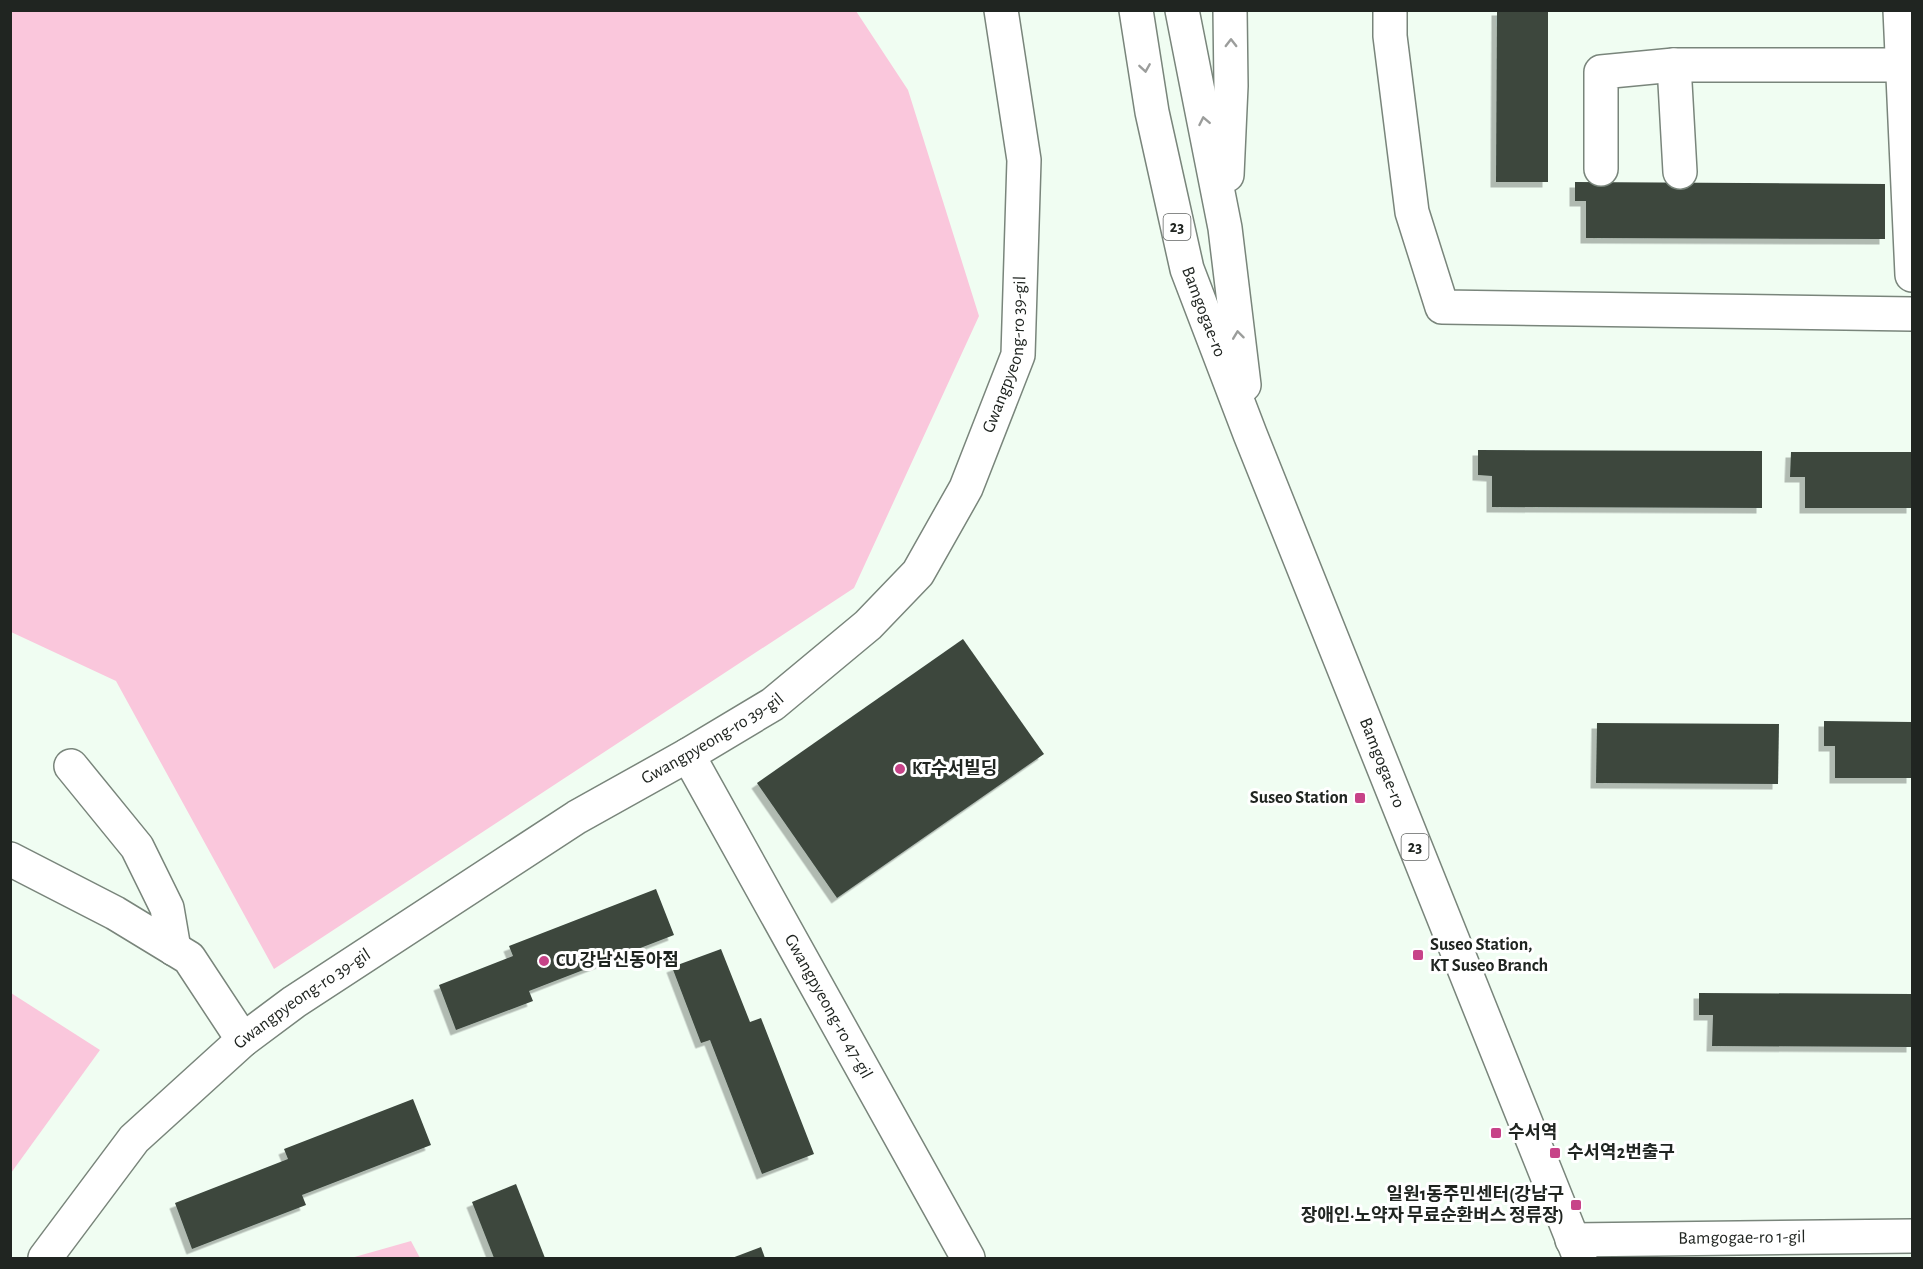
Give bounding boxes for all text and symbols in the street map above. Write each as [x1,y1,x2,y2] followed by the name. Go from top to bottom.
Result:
[1224,39,1237,48] one-way arrow
[1138,63,1151,73] one-way arrow
[1198,117,1211,127] one-way arrow
[1164,214,1190,240] road number: 23
[1178,264,1229,360] street label: Bamgogae-ro
[979,276,1029,436] street label: Gwangpyeong-ro 39-gil
[1232,330,1245,339] one-way arrow
[638,690,787,788] street label: Gwangpyeong-ro 39-gil
[1356,715,1408,811] street label: Bamgogae-ro
[912,759,997,778] place label: KT수서빌딩
[893,762,907,776] marker: KT수서빌딩
[1250,789,1348,807] place label: Suseo Station
[1353,791,1367,805] marker: Suseo Station
[1402,834,1428,860] road number: 23
[781,931,875,1082] street label: Gwangpyeong-ro 47-gil
[1430,936,1548,975] place label: Suseo Station, KT Suseo Branch
[230,945,374,1053] street label: Gwangpyeong-ro 39-gil
[1411,948,1425,962] marker: Suseo Station, KT Suseo Branch
[556,951,679,970] place label: CU 강남신동아점
[537,954,551,968] marker: CU 강남신동아점
[1508,1123,1558,1142] place label: 수서역
[1489,1126,1503,1140] marker: 수서역
[1567,1143,1675,1162] place label: 수서역2번출구
[1548,1146,1562,1160] marker: 수서역2번출구
[1301,1185,1564,1225] place label: 일원1동주민센터(강남구 장애인·노약자 무료순환버스 정류장)
[1569,1198,1583,1212] marker: 일원1동주민센터(강남구 장애인·노약자 무료순환버스 정류장)
[1678,1228,1806,1248] street label: Bamgogae-ro 1-gil

